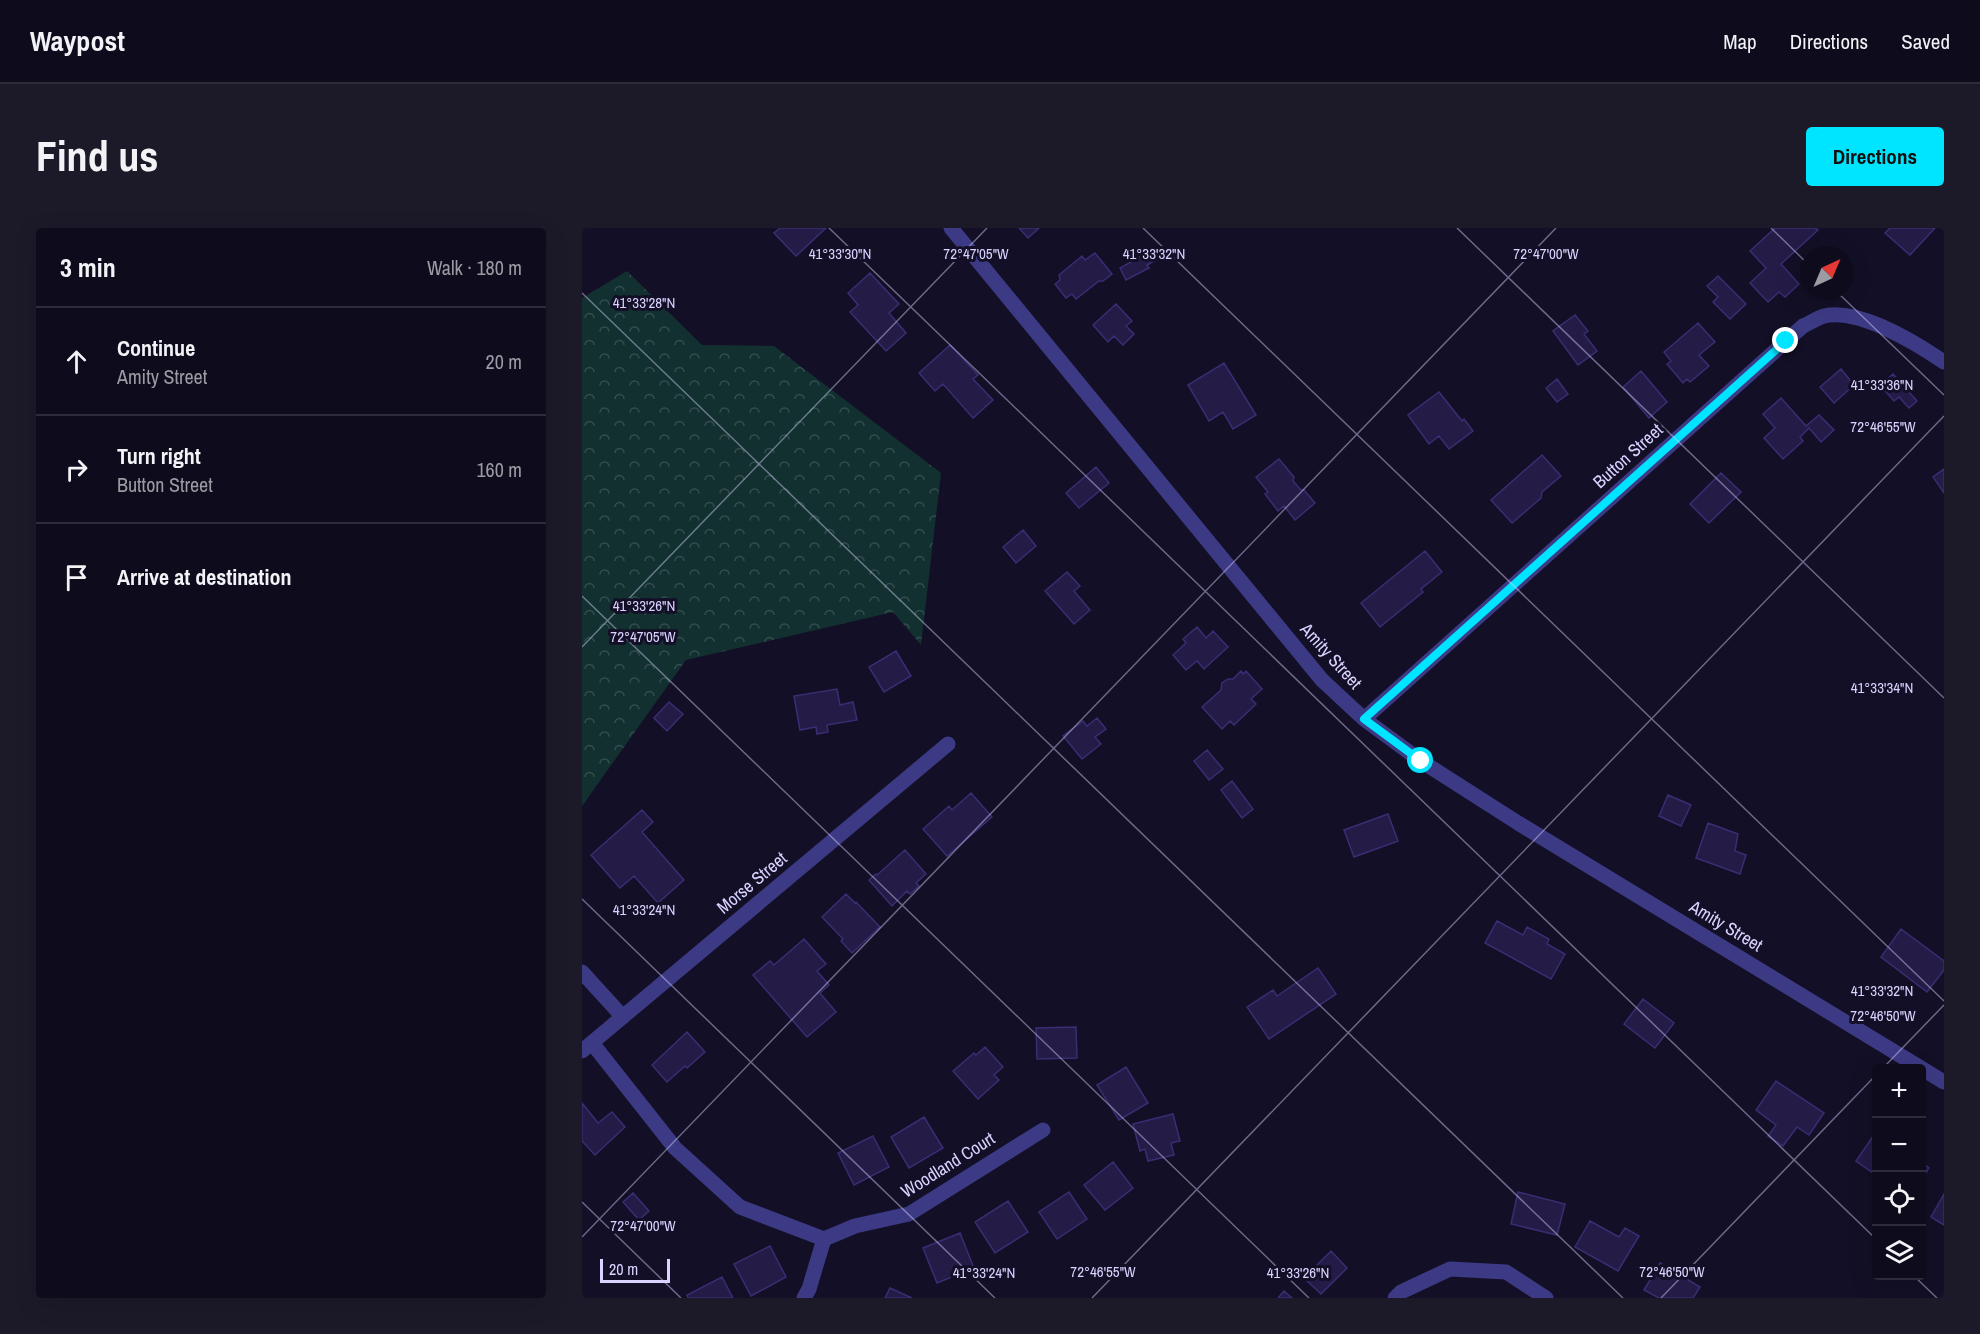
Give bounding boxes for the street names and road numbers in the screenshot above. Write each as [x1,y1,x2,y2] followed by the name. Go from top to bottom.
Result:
[1587,418,1668,494] street label: Button Street
[1294,616,1368,694] street label: Amity Street
[711,846,792,919] street label: Morse Street
[1684,893,1768,957] street label: Amity Street
[896,1126,999,1203] street label: Woodland Court

